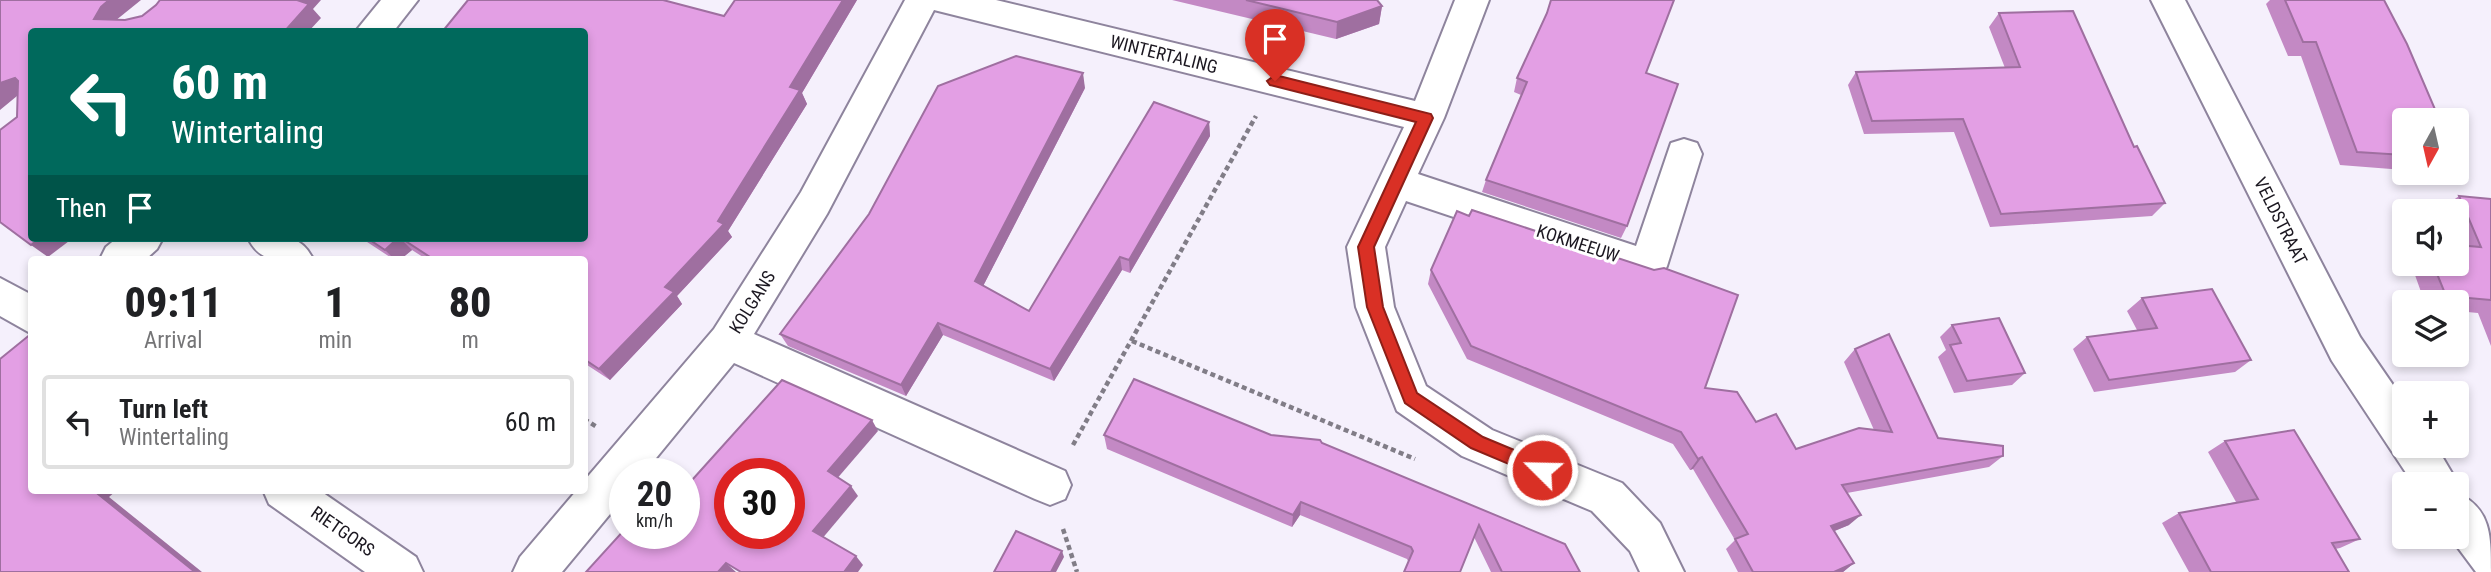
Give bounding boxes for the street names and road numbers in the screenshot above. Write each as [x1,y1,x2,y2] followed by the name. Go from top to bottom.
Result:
[1108,30,1220,78] street label: WINTERTALING
[2250,174,2312,268] street label: VELDSTRAAT
[1534,220,1622,266] street label: KOKMEEUW
[725,267,779,337] street label: KOLGANS
[307,502,379,560] street label: RIETGORS

